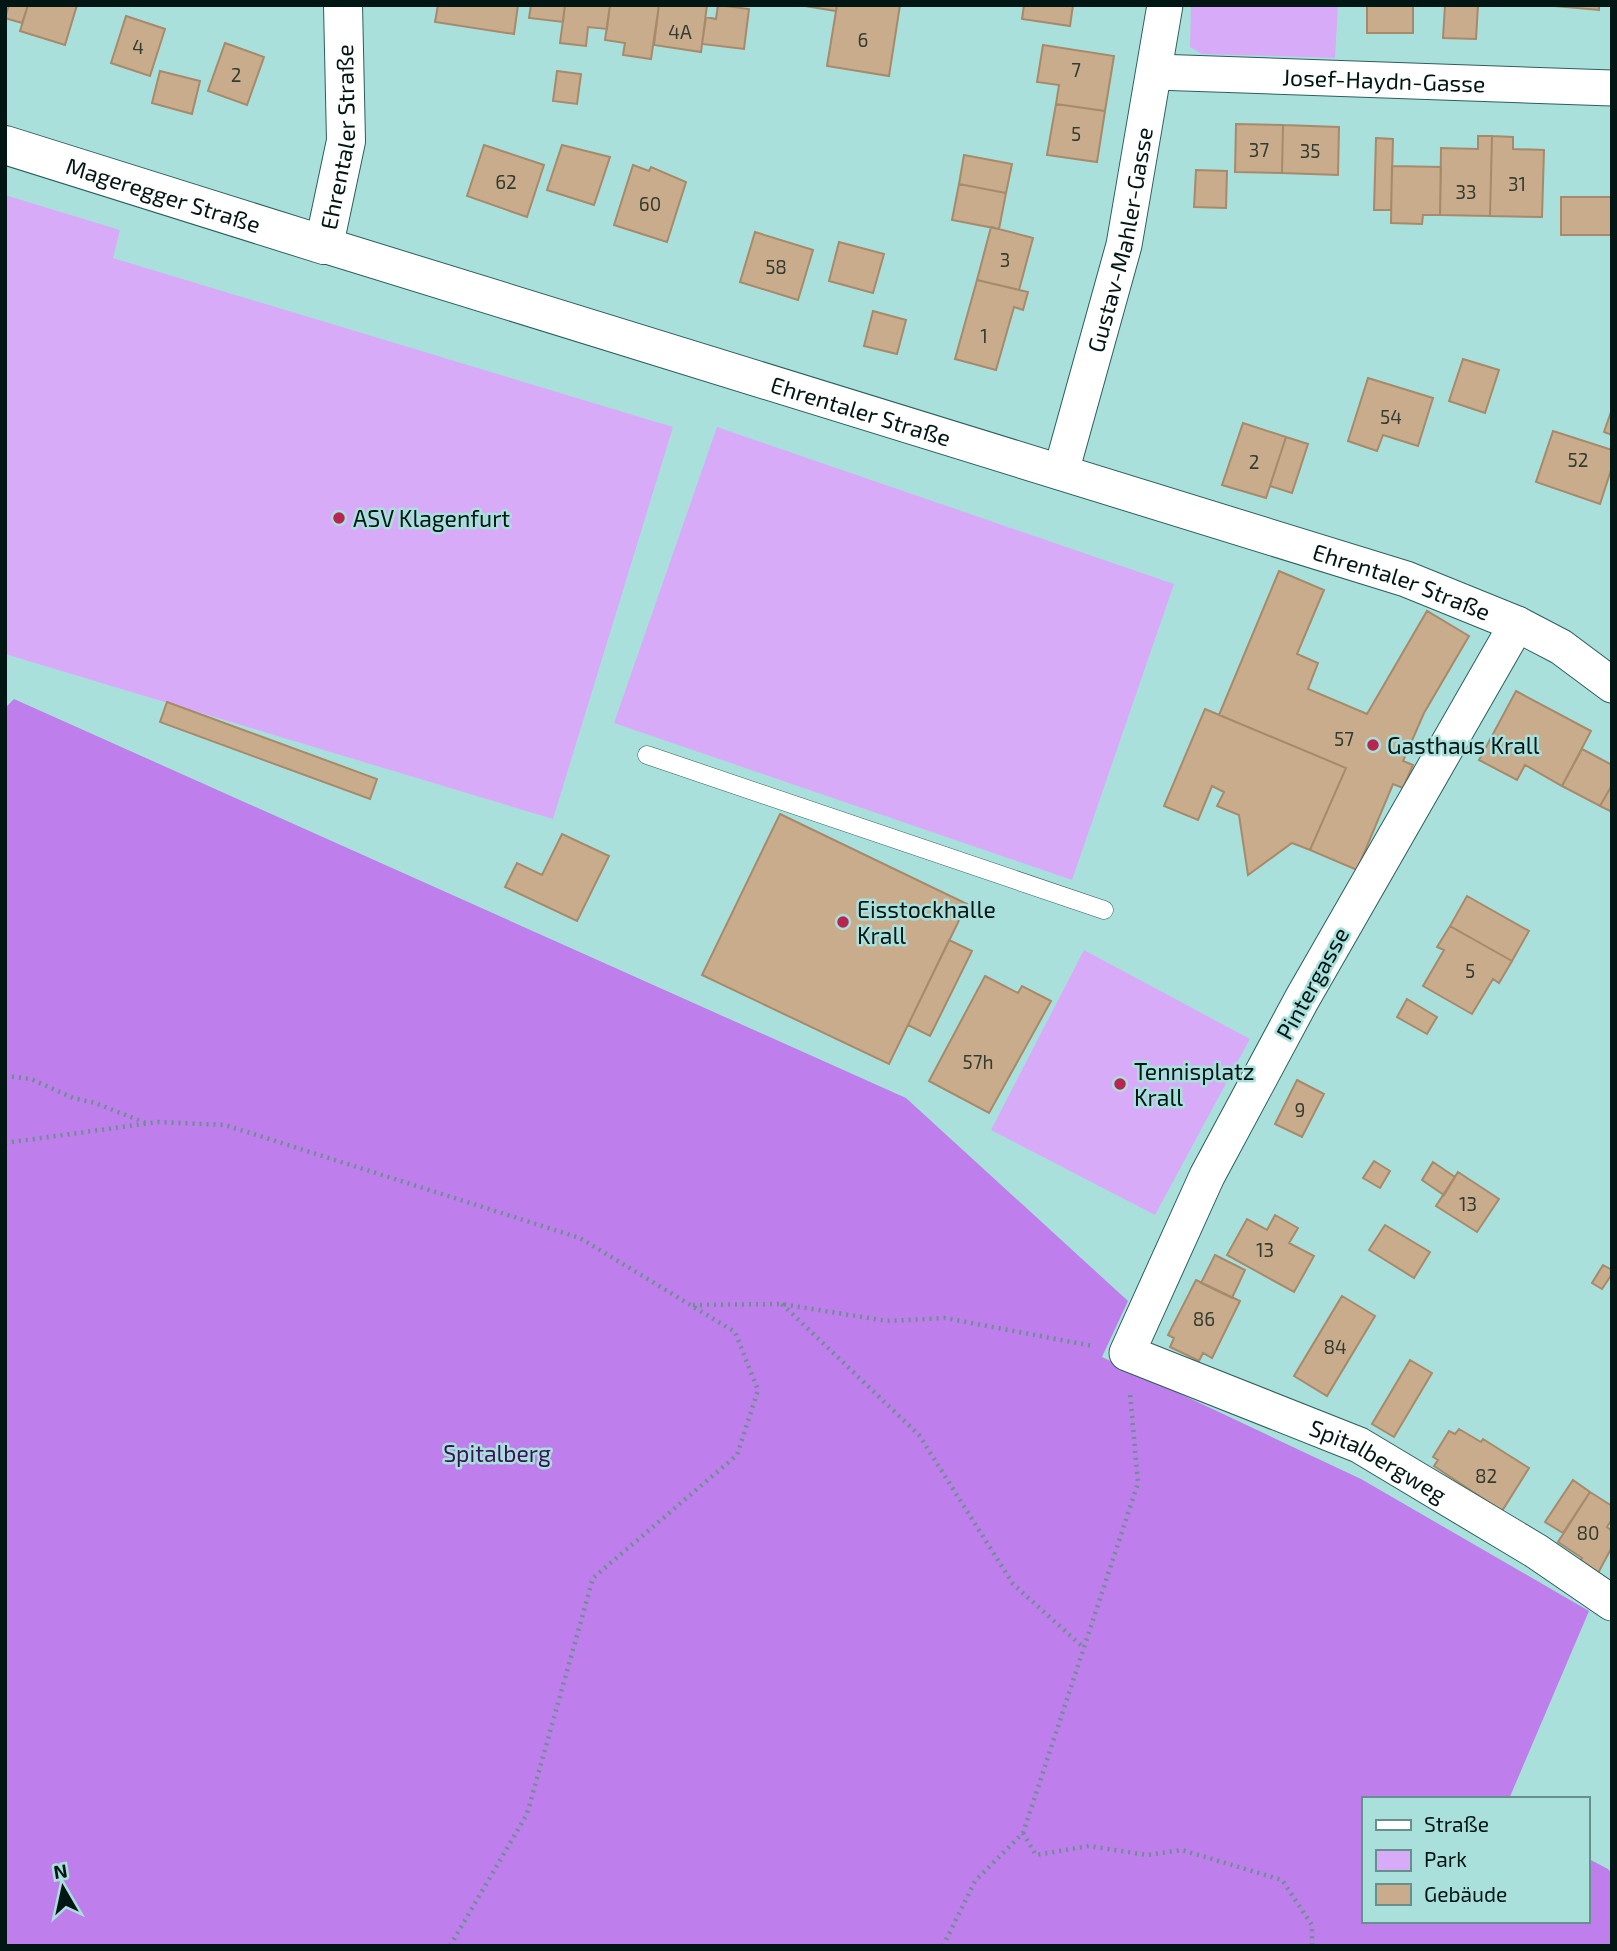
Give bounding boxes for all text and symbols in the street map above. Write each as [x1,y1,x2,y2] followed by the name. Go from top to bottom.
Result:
[668,20,692,43] house number: 4A
[858,28,868,51] house number: 6
[132,35,144,58] house number: 4
[314,44,360,232] street label: Ehrentaler Straße
[1071,58,1081,81] house number: 7
[1282,62,1486,98] street label: Josef-Haydn-Gasse
[231,63,241,86] house number: 2
[1071,122,1081,145] house number: 5
[1081,125,1158,355] street label: Gustav-Mahler-Gasse
[1249,138,1269,161] house number: 37
[1300,139,1320,162] house number: 35
[63,151,264,238] street label: Mageregger Straße
[495,170,517,193] house number: 62
[1508,172,1526,195] house number: 31
[1455,180,1477,203] house number: 33
[639,192,661,215] house number: 60
[1000,248,1010,271] house number: 3
[765,255,787,278] house number: 58
[980,324,988,347] house number: 1
[768,370,954,452] street label: Ehrentaler Straße
[1380,405,1402,428] house number: 54
[1568,448,1588,471] house number: 52
[1249,450,1259,473] house number: 2
[353,504,510,532] place label: ASV Klagenfurt
[331,510,347,526] marker: ASV Klagenfurt
[1309,537,1495,626] street label: Ehrentaler Straße
[1334,727,1354,750] house number: 57
[1387,731,1540,759] place label: Gasthaus Krall
[1365,737,1381,753] marker: Gasthaus Krall
[857,895,996,949] place label: Eisstockhalle Krall
[835,914,851,930] marker: Eisstockhalle Krall
[1270,922,1354,1044] street label: Pintergasse
[1465,959,1475,982] house number: 5
[963,1050,993,1073] house number: 57h
[1134,1057,1255,1111] place label: Tennisplatz Krall
[1112,1076,1128,1092] marker: Tennisplatz Krall
[1295,1098,1305,1121] house number: 9
[1459,1192,1477,1215] house number: 13
[1256,1238,1274,1261] house number: 13
[1193,1307,1215,1330] house number: 86
[1323,1335,1347,1358] house number: 84
[1306,1413,1452,1508] street label: Spitalbergweg
[443,1439,551,1467] park label: Spitalberg
[1475,1464,1497,1487] house number: 82
[1577,1521,1600,1544] house number: 80
[1362,1797,1589,1923] legend
[1424,1811,1489,1836] text: Straße
[1424,1846,1467,1871] text: Park
[28,1853,98,1923] north arrow
[52,1858,69,1883] text: N
[1424,1881,1507,1906] text: Gebäude

